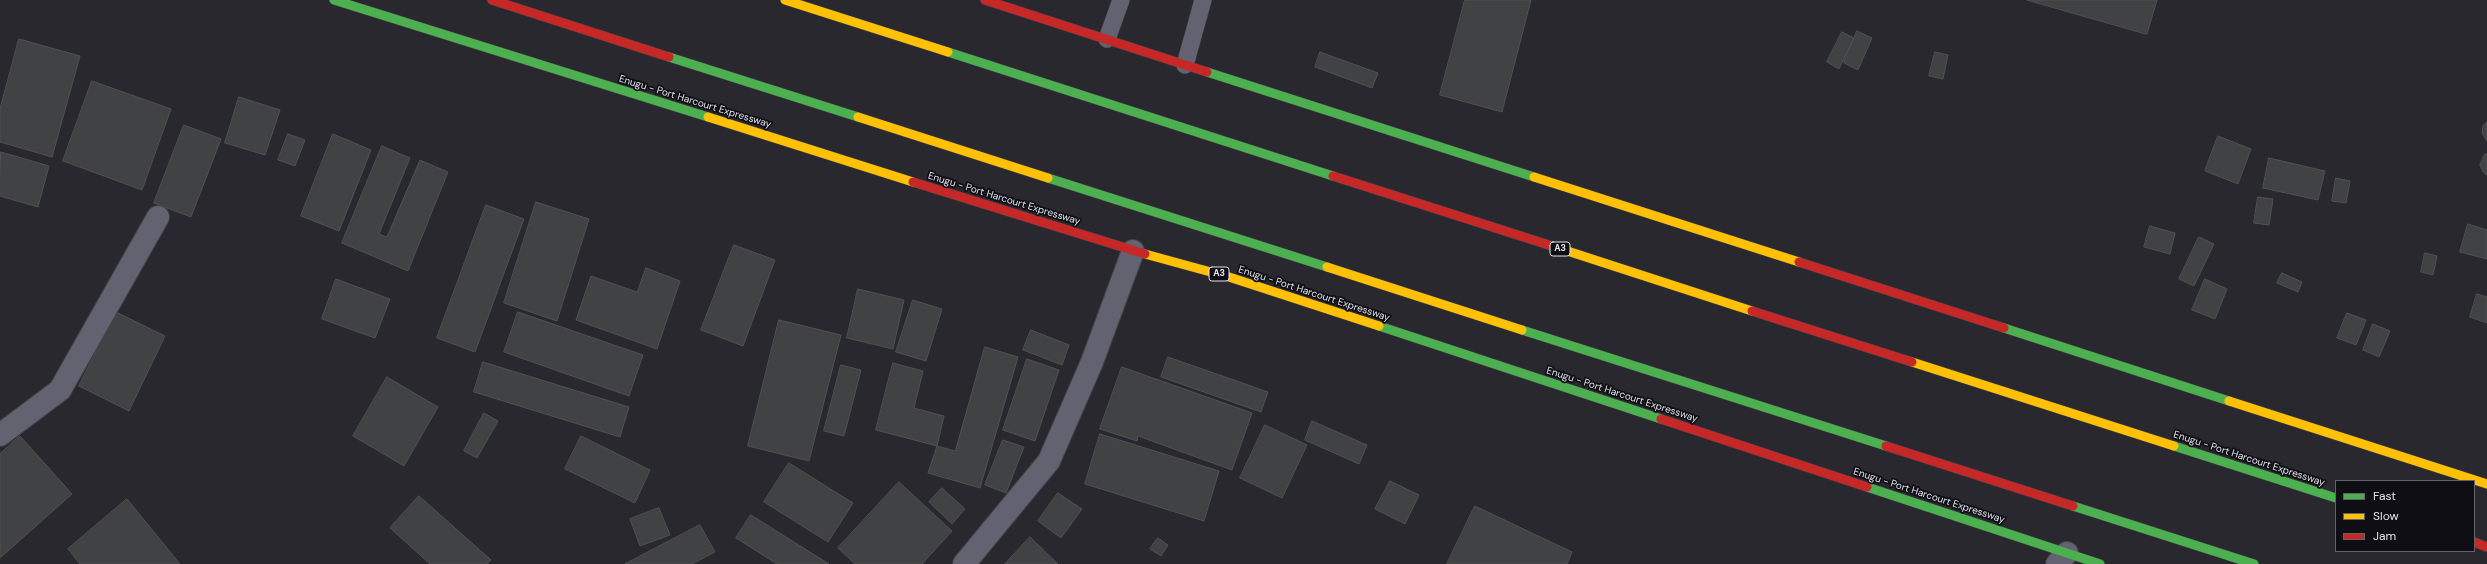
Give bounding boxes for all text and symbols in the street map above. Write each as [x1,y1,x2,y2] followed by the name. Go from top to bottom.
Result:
[617,73,773,131] street label: Enugu - Port Harcourt Expressway
[926,170,1082,228] street label: Enugu - Port Harcourt Expressway
[1550,242,1570,256] road number: A3
[1237,264,1391,324] street label: Enugu - Port Harcourt Expressway
[1209,267,1229,281] road number: A3
[1545,365,1699,425] street label: Enugu - Port Harcourt Expressway
[2172,429,2326,489] street label: Enugu - Port Harcourt Expressway
[1852,466,2006,526] street label: Enugu - Port Harcourt Expressway
[2335,480,2475,552] legend
[2373,488,2396,504] text: Fast
[2373,508,2399,524] text: Slow
[2373,528,2396,544] text: Jam

